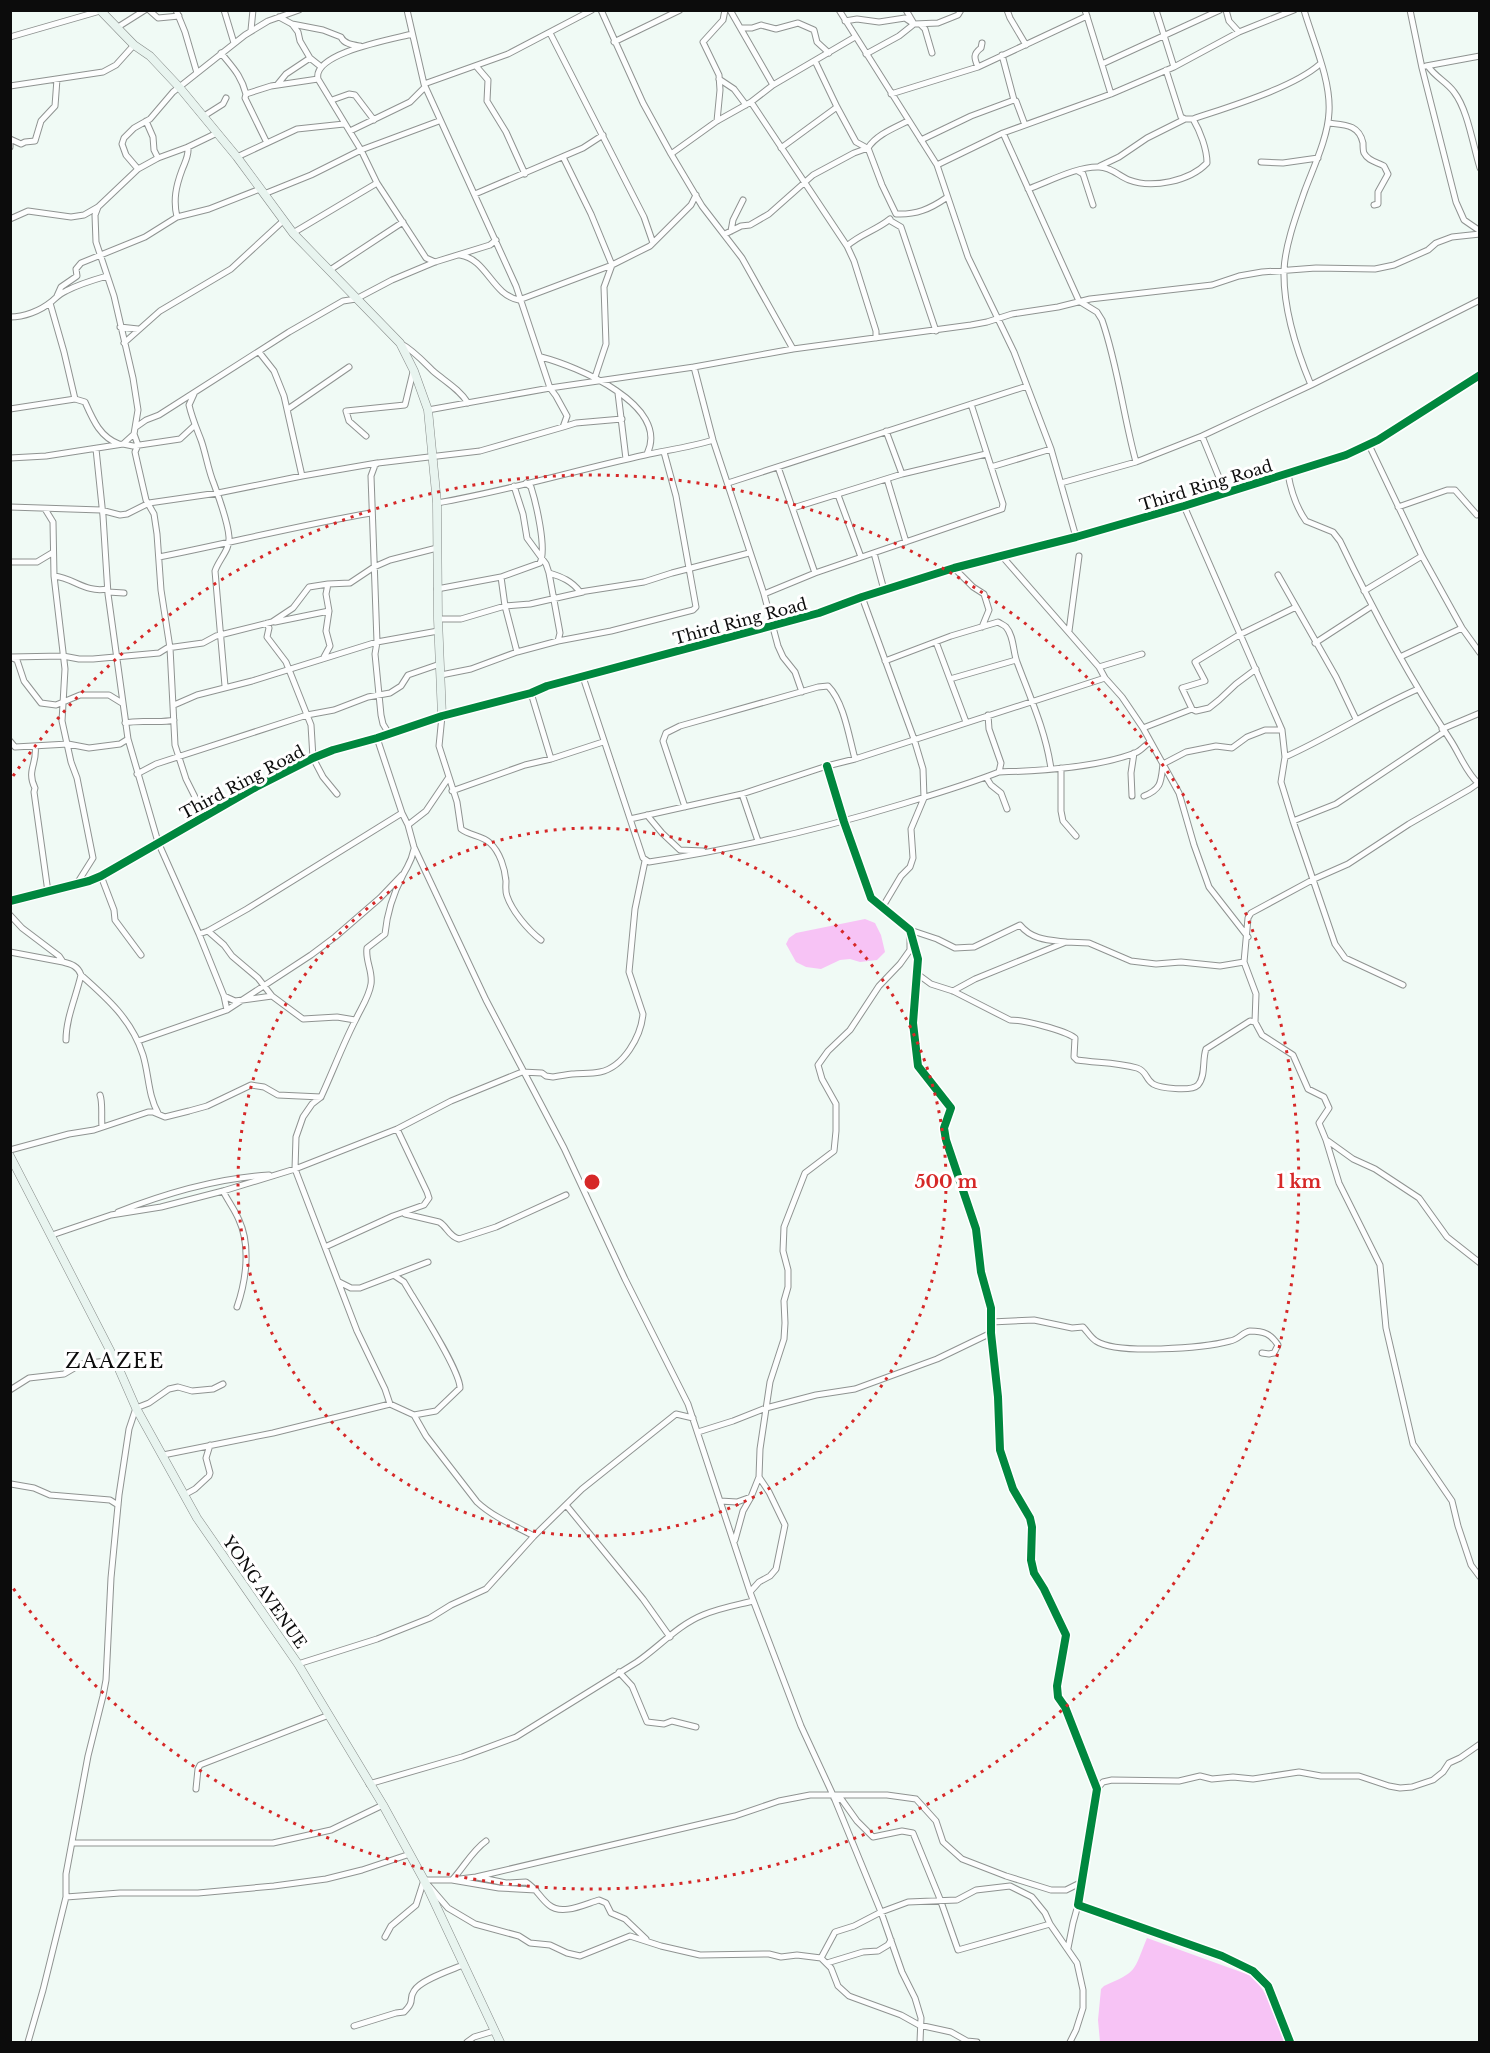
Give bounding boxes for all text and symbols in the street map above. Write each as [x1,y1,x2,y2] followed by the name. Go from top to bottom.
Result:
[1137,455,1275,515] street label: Third Ring Road
[671,593,809,648] street label: Third Ring Road
[176,741,308,823] street label: Third Ring Road
[915,1171,977,1193] text: 500 m
[1277,1171,1321,1193] text: 1 km
[582,1172,602,1192] centre of rings
[65,1349,165,1373] district label: ZAAZEE
[218,1531,311,1652] street label: YONG AVENUE

